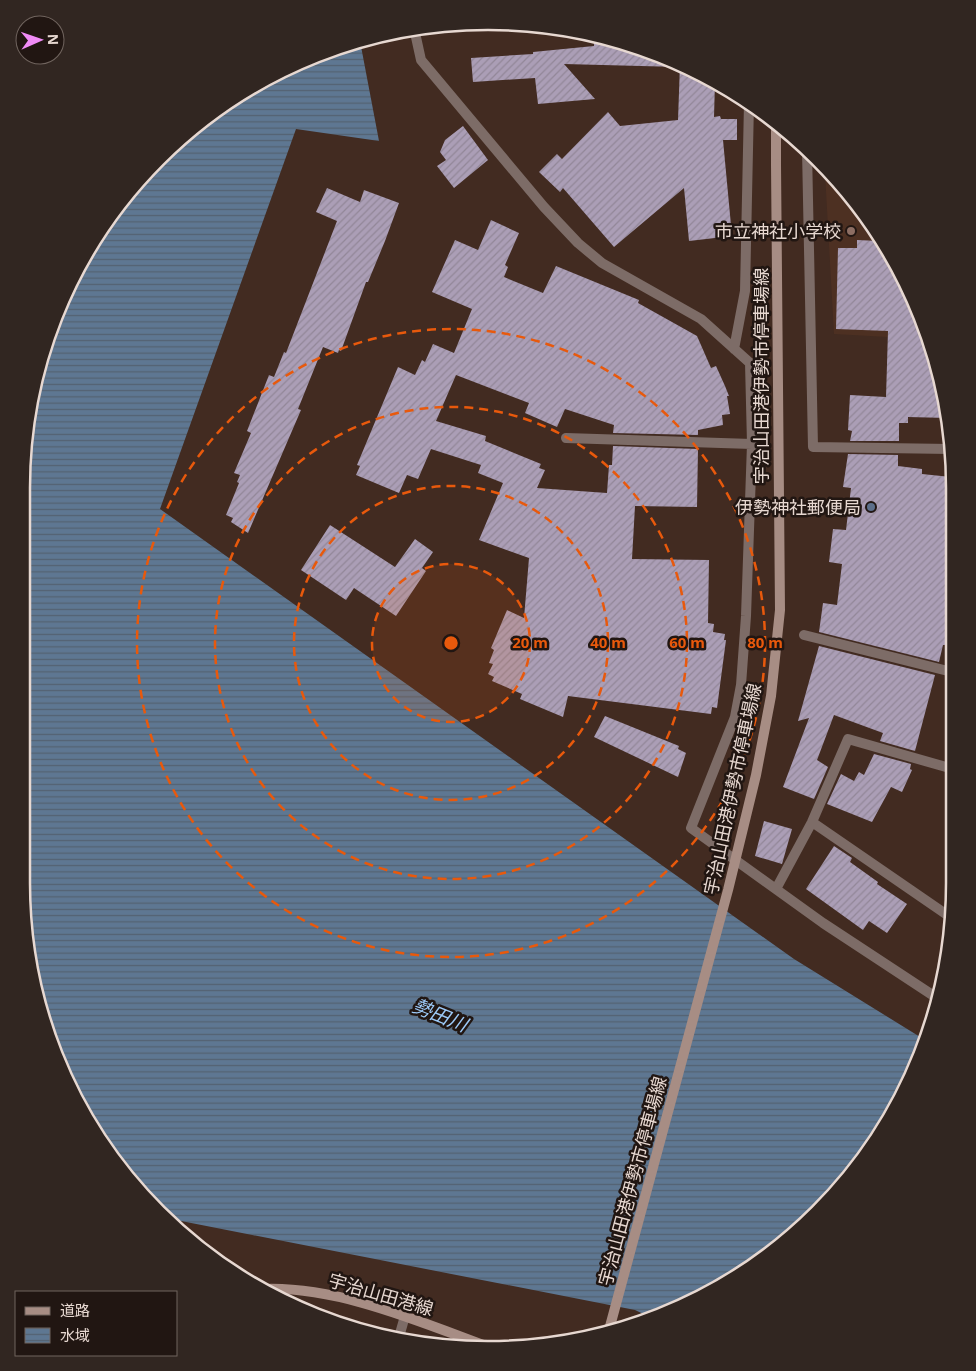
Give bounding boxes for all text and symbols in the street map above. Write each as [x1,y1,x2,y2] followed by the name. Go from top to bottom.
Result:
[15,15,65,65] north arrow
[44,34,63,46] text: N
[715,219,841,243] place label: 市立神社小学校
[845,225,857,237] marker: 市立神社小学校
[749,268,773,484] street label: 宇治山田港伊勢市停車場線
[735,495,861,519] place label: 伊勢神社郵便局
[865,501,877,513] marker: 伊勢神社郵便局
[512,632,548,652] text: 20 m
[590,632,626,652] text: 40 m
[669,632,705,652] text: 60 m
[747,632,783,652] text: 80 m
[442,634,460,652] centre of rings
[698,681,766,897] street label: 宇治山田港伊勢市停車場線
[409,992,473,1038] water label: 勢田川
[592,1074,672,1288] street label: 宇治山田港伊勢市停車場線
[326,1268,436,1320] street label: 宇治山田港線
[15,1291,178,1356] legend
[60,1300,90,1320] text: 道路
[60,1325,90,1345] text: 水域

